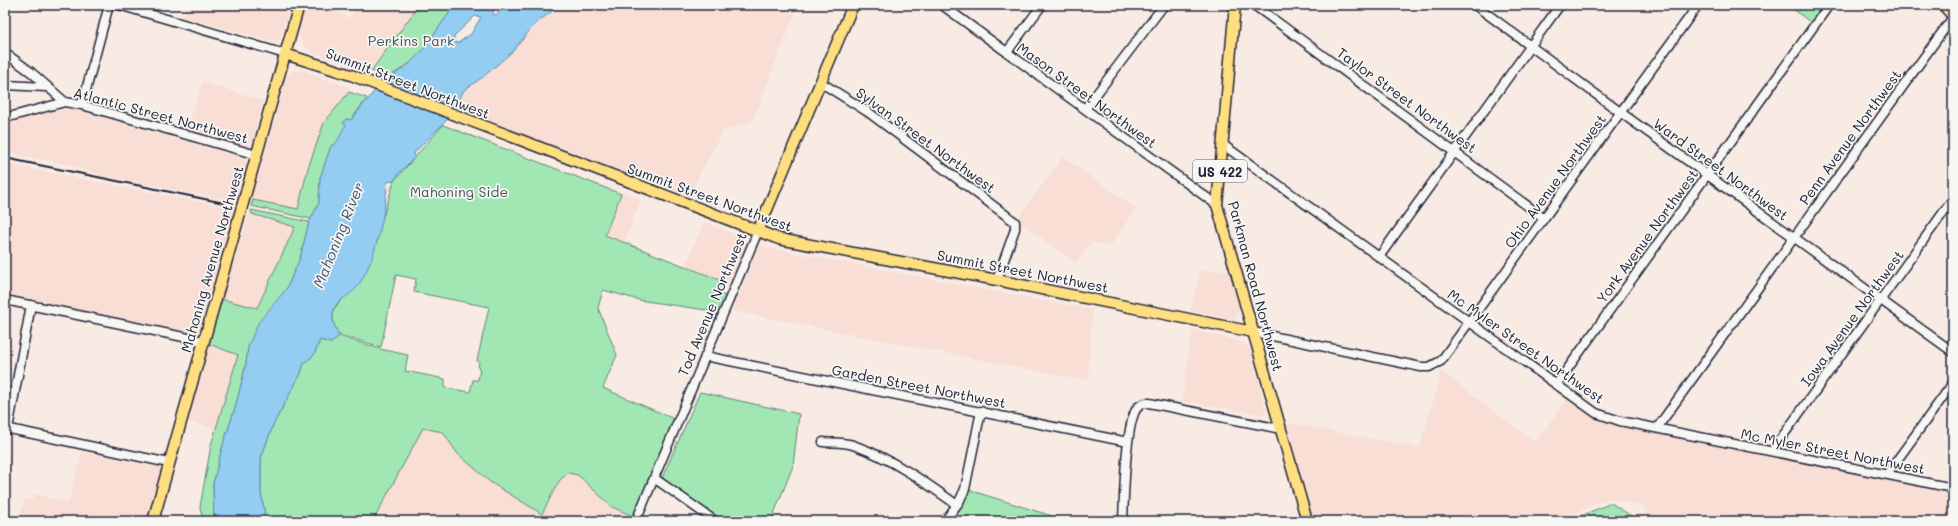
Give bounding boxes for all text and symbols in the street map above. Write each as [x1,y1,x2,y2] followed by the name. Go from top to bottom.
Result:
[368,31,454,50] park label: Perkins Park
[1013,38,1161,152] street label: Mason Street Northwest
[323,43,493,123] street label: Summit Street Northwest
[1333,43,1481,157] street label: Taylor Street Northwest
[1795,66,1905,208] street label: Penn Avenue Northwest
[71,82,251,148] street label: Atlantic Street Northwest
[852,83,1000,197] street label: Sylvan Street Northwest
[1500,110,1610,252] street label: Ohio Avenue Northwest
[1650,114,1792,224] street label: Ward Street Northwest
[625,158,795,236] street label: Summit Street Northwest
[1193,160,1247,182] road number: US 422
[176,163,248,355] street label: Mahoning Avenue Northwest
[1592,165,1702,307] street label: York Avenue Northwest
[308,179,368,291] water label: Mahoning River
[410,182,508,201] park label: Mahoning Side
[1224,199,1288,373] street label: Parkman Road Northwest
[673,229,751,379] street label: Tod Avenue Northwest
[936,245,1110,297] street label: Summit Street Northwest
[1796,246,1908,390] street label: Iowa Avenue Northwest
[1444,285,1608,407] street label: Mc Myler Street Northwest
[830,360,1008,412] street label: Garden Street Northwest
[1739,424,1927,478] street label: Mc Myler Street Northwest

